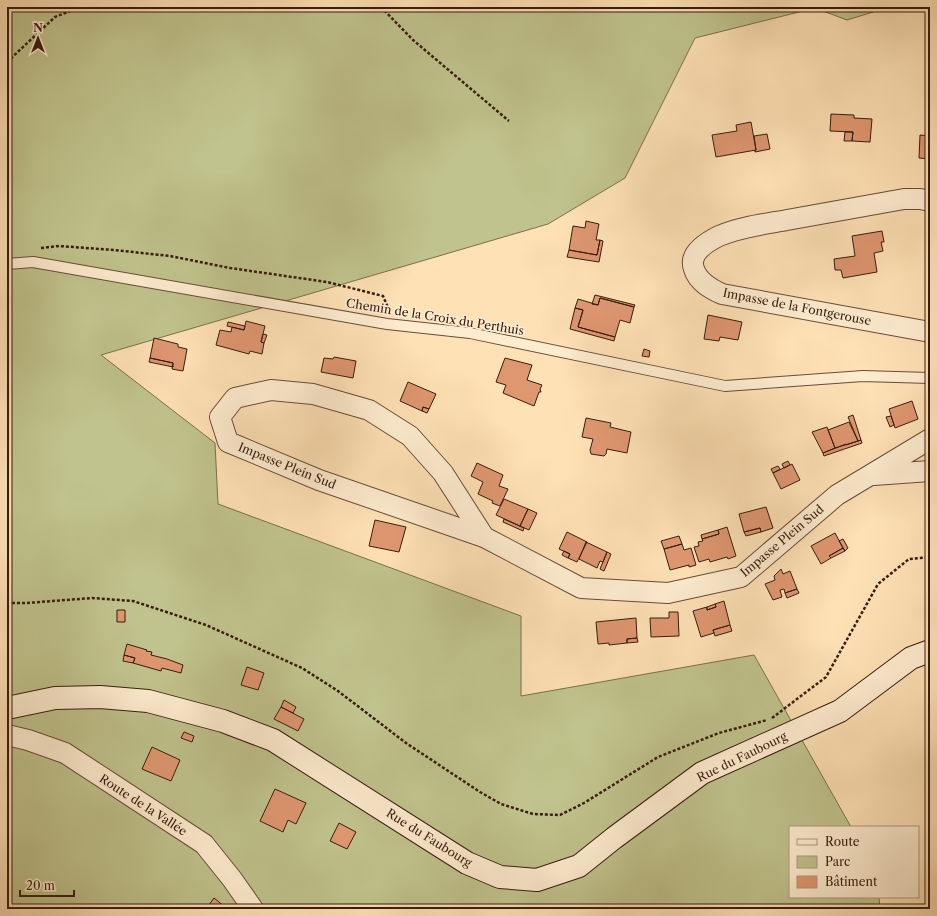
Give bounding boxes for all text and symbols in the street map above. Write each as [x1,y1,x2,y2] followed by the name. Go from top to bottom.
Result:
[18,18,58,58] north arrow
[33,21,43,35] text: N
[722,285,873,328] street label: Impasse de la Fontgerouse
[345,295,525,338] street label: Chemin de la Croix du Perthuis
[236,439,339,492] street label: Impasse Plein Sud
[737,501,827,580] street label: Impasse Plein Sud
[694,728,790,785] street label: Rue du Faubourg
[97,771,190,839] street label: Route de la Vallée
[384,805,476,870] street label: Rue du Faubourg
[789,826,919,898] legend
[825,834,860,849] text: Route
[825,854,850,869] text: Parc
[20,872,74,898] scale bar
[825,874,878,889] text: Bâtiment
[26,878,55,893] text: 20 m

